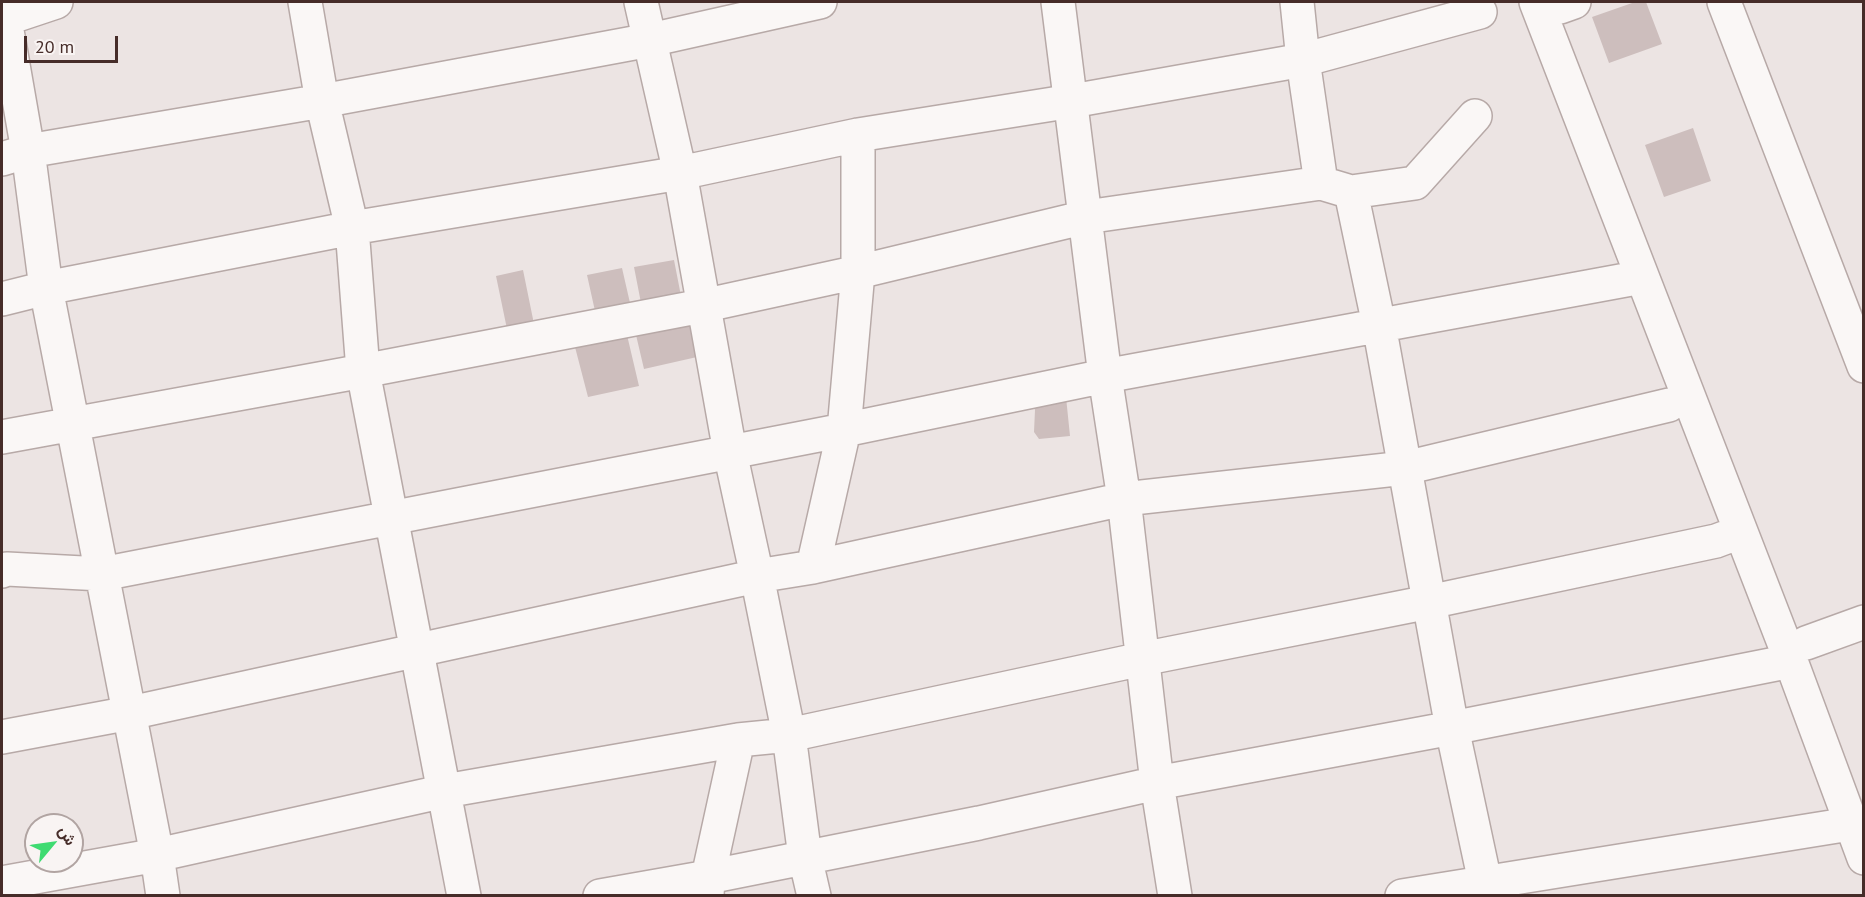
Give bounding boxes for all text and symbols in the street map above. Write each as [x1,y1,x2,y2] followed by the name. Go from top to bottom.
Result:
[27,24,122,62] scale bar
[35,35,74,58] text: 20 m
[24,813,84,873] north arrow
[55,822,81,848] text: ش

